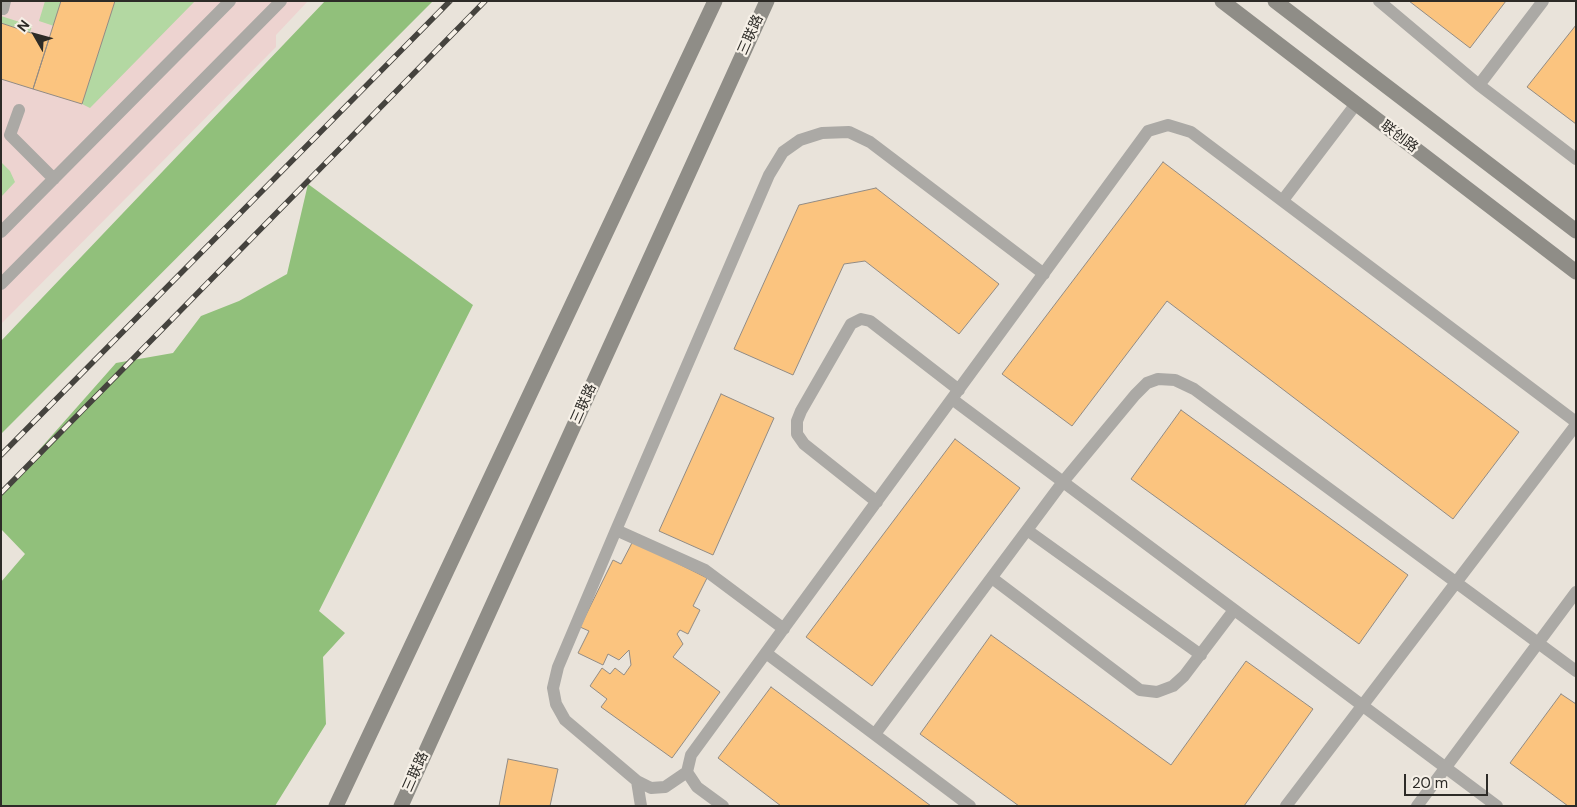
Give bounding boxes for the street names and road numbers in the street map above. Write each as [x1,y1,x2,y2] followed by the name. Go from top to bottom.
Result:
[735,12,767,58] street label: 三联路
[1377,118,1421,156] street label: 联创路
[568,381,600,427] street label: 三联路
[400,749,432,795] street label: 三联路

